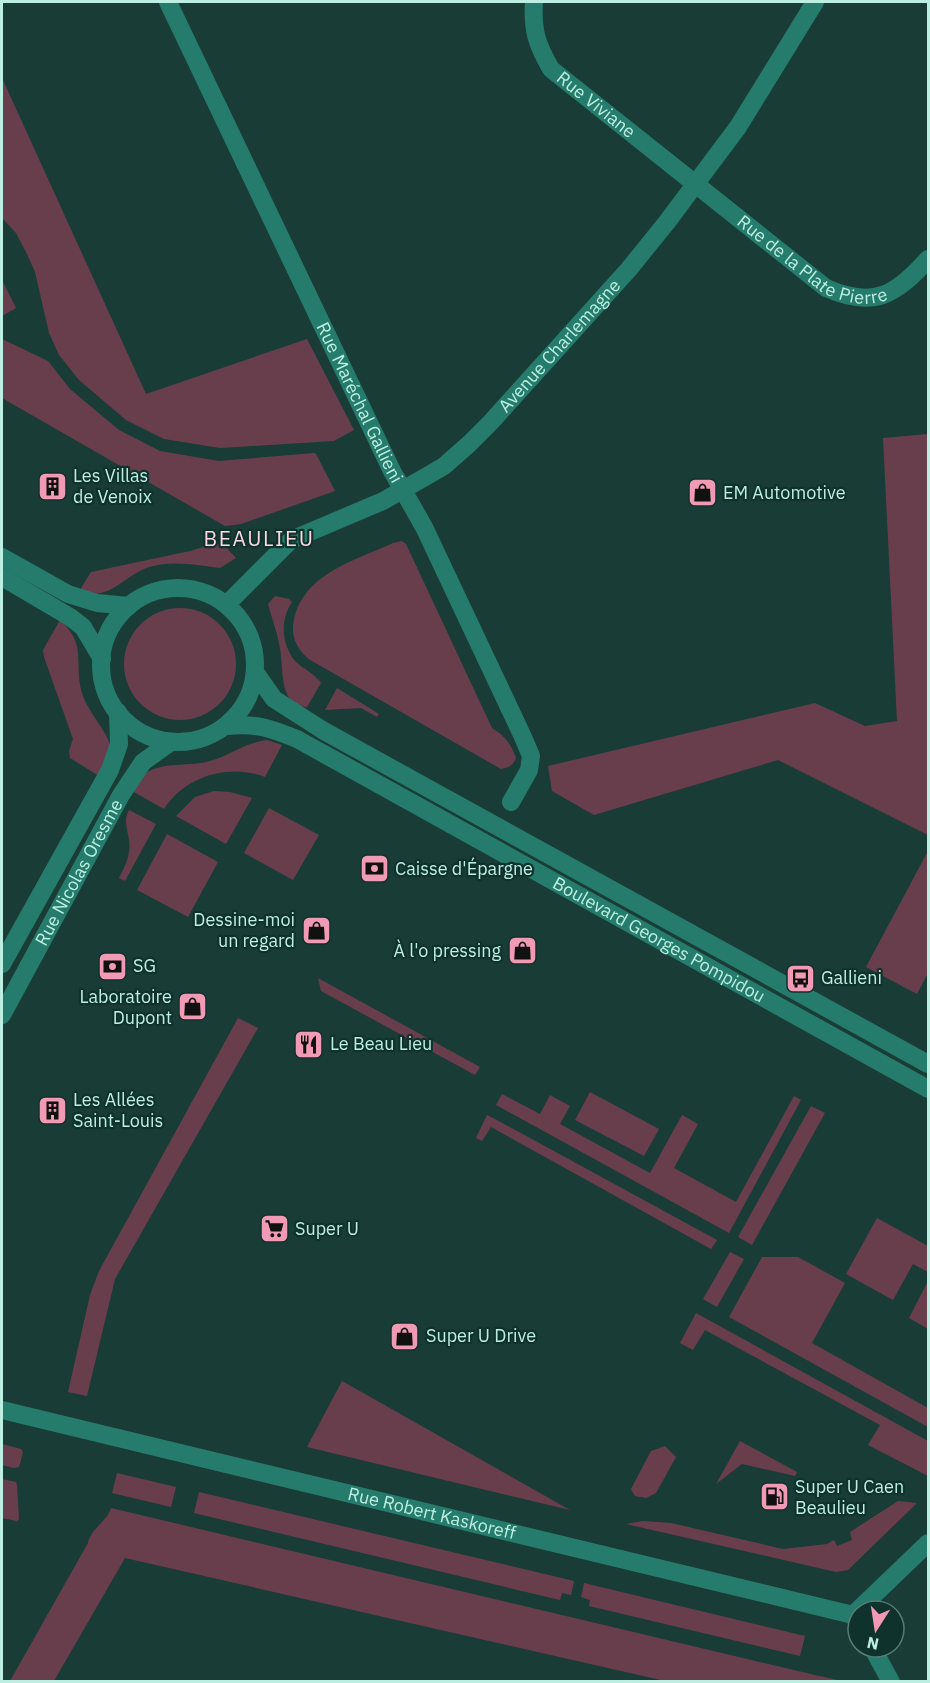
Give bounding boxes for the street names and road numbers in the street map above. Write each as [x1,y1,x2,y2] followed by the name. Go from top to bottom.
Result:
[552,66,641,143] street label: Rue Viviane
[733,210,890,309] street label: Rue de la Plate Pierre
[493,274,625,417] street label: Avenue Charlemagne
[312,318,408,487] street label: Rue Maréchal Gallieni
[30,795,128,950] street label: Rue Nicolas Oresme
[549,871,769,1007] street label: Boulevard Georges Pompidou
[346,1482,518,1544] street label: Rue Robert Kaskoreff

